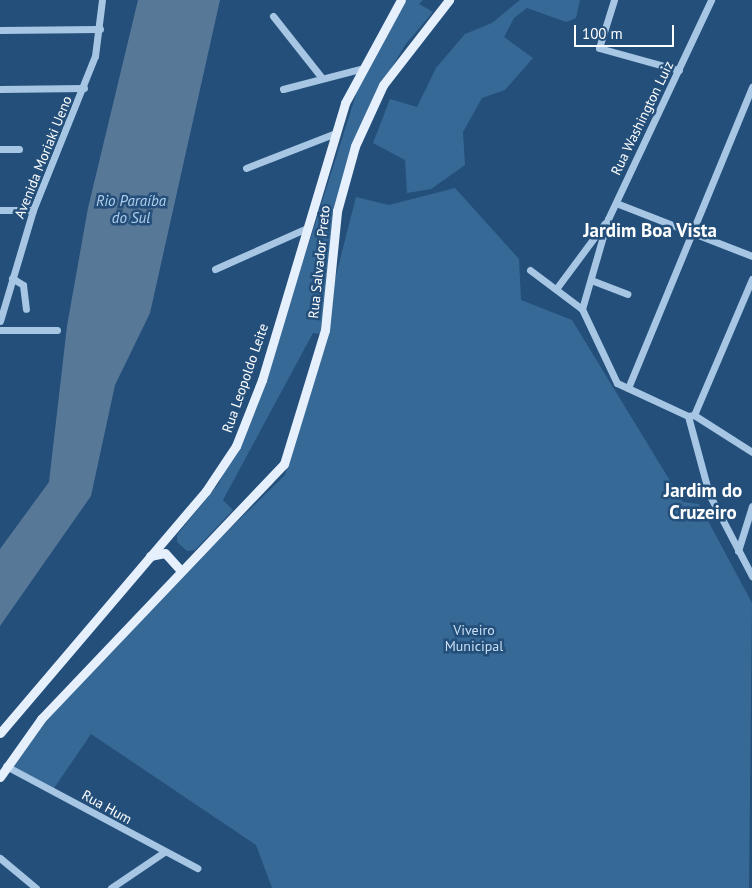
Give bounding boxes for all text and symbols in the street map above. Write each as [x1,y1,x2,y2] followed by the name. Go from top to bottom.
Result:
[577,15,677,47] scale bar
[582,24,623,43] text: 100 m
[607,58,677,178] street label: Rua Washington Luiz
[11,93,75,221] street label: Avenida Moriaki Ueno
[96,191,166,226] water label: Rio Paraíba do Sul
[305,205,333,319] street label: Rua Salvador Preto
[583,220,717,242] district label: Jardim Boa Vista
[218,321,272,435] street label: Rua Leopoldo Leite
[664,480,742,524] district label: Jardim do Cruzeiro
[445,622,503,654] park label: Viveiro Municipal
[79,786,135,828] street label: Rua Hum

